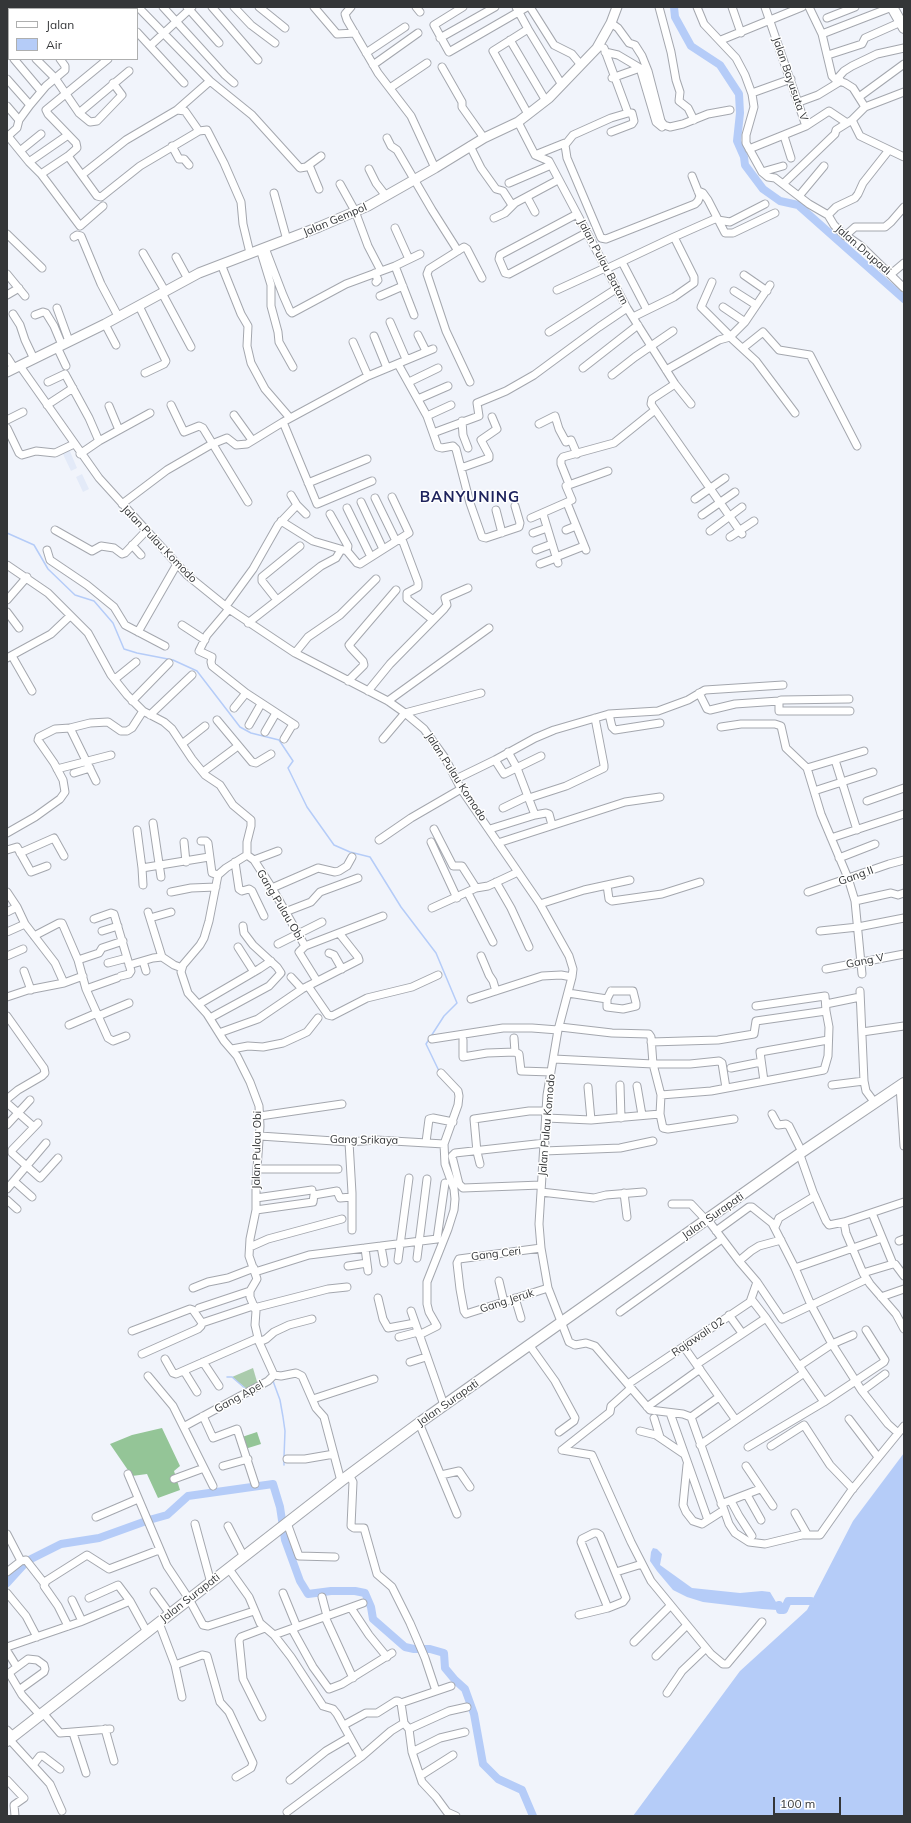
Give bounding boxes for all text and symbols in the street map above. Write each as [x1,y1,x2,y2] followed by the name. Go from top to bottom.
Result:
[8,8,138,60] legend
[46,17,74,32] text: Jalan
[769,35,811,123] street label: Jalan Bayusuta V
[46,37,62,52] text: Air
[301,201,369,239] street label: Jalan Gempol
[575,217,631,307] street label: Jalan Pulau Batam
[832,222,894,278] street label: Jalan Drupadi
[420,488,520,506] district label: BANYUNING
[119,503,199,585] street label: Jalan Pulau Komodo
[423,730,489,824] street label: Jalan Pulau Komodo
[837,864,875,888] street label: Gang II
[254,867,306,943] street label: Gang Pulau Obi
[845,951,885,971] street label: Gang V
[536,1073,558,1177] street label: Jalan Pulau Komodo
[250,1111,264,1189] street label: Jalan Pulau Obi
[330,1133,398,1147] street label: Gang Srikaya
[680,1190,746,1242] street label: Jalan Surapati
[470,1244,522,1264] street label: Gang Ceri
[478,1286,536,1316] street label: Gang Jeruk
[669,1315,727,1359] street label: Rajawali 02
[415,1377,481,1429] street label: Jalan Surapati
[212,1378,266,1416] street label: Gang Apel
[158,1571,222,1625] street label: Jalan Surapati
[775,1789,843,1815] scale bar
[780,1796,815,1811] text: 100 m

